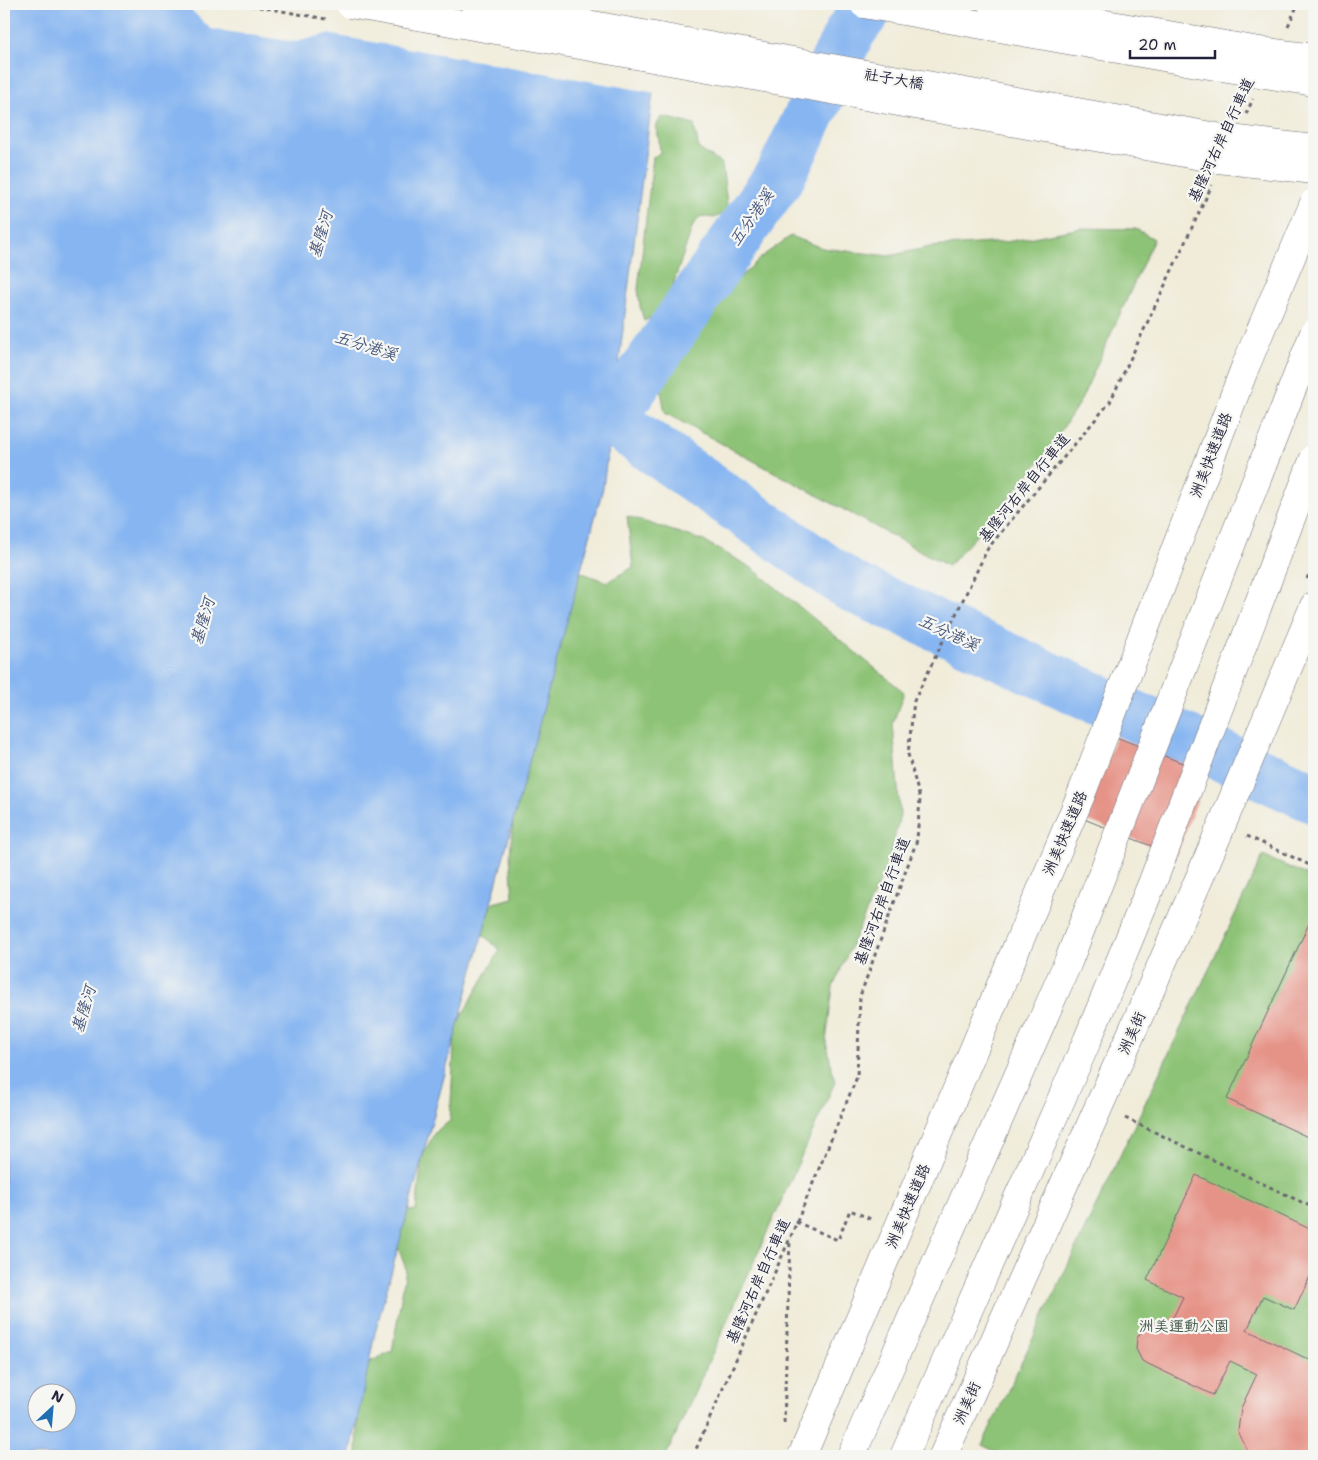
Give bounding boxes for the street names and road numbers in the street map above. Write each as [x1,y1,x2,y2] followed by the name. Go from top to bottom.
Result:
[863,64,925,94] street label: 社子大橋
[1183,75,1259,205] street label: 基隆河右岸自行車道
[1186,409,1236,501] street label: 洲美快速道路
[974,429,1074,547] street label: 基隆河右岸自行車道
[1038,788,1092,878] street label: 洲美快速道路
[850,834,914,968] street label: 基隆河右岸自行車道
[1114,1008,1150,1058] street label: 洲美街
[881,1161,935,1251] street label: 洲美快速道路
[721,1215,795,1347] street label: 基隆河右岸自行車道
[949,1378,985,1428] street label: 洲美街

